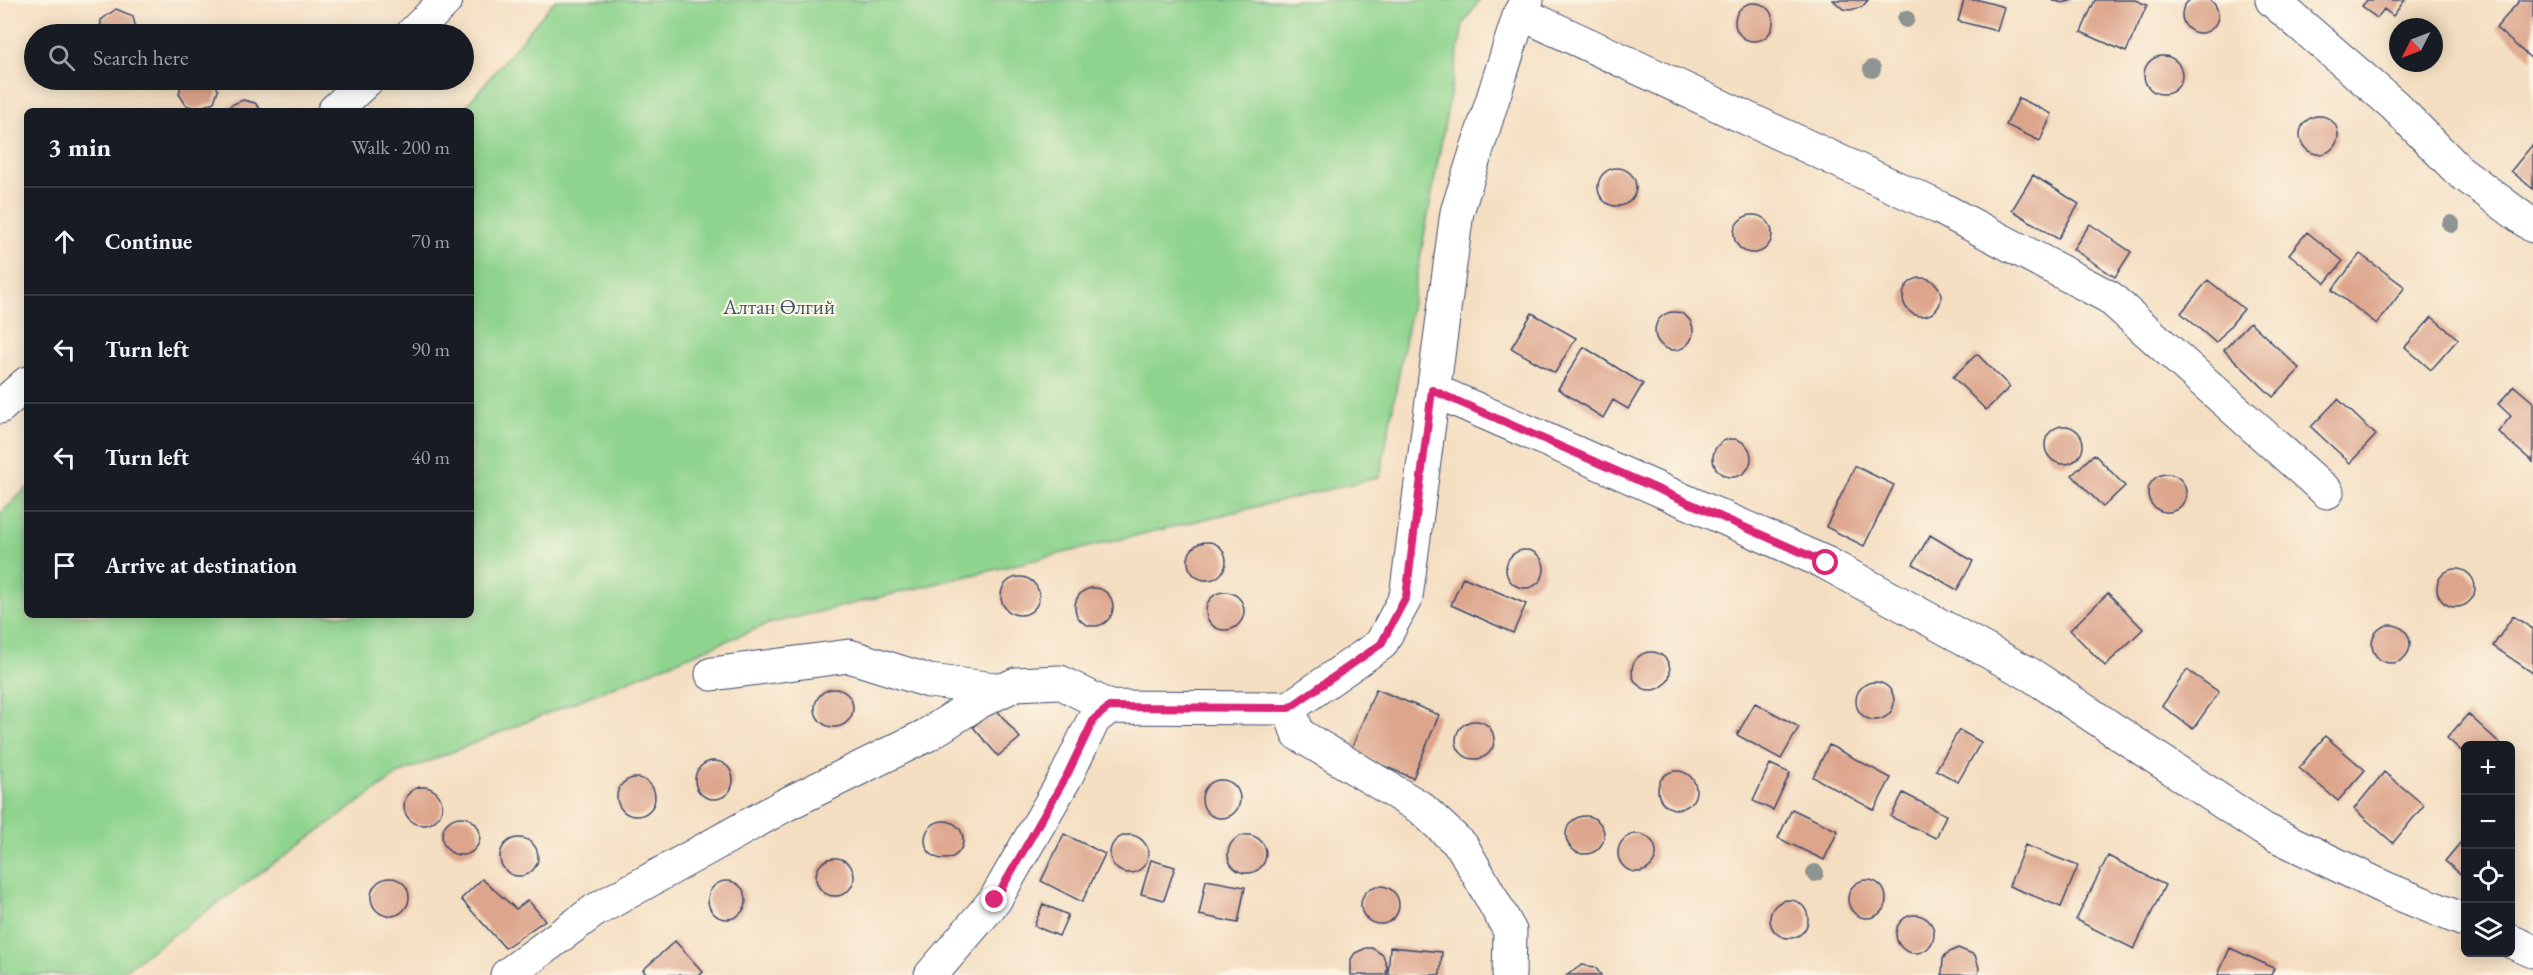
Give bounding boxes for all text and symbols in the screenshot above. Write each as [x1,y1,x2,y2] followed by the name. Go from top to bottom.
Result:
[2389,18,2443,72] north arrow
[24,24,474,90] search box
[45,41,78,74] icon: search
[93,43,188,72] text: Search here
[48,130,111,164] text: 3 min
[351,134,450,160] text: Walk · 200 m
[48,225,81,258] icon: ahead
[105,227,192,256] text: Continue
[411,228,450,254] text: 70 m
[722,293,835,320] park label: Алтан Өлгий
[48,333,81,366] icon: left
[105,335,189,364] text: Turn left
[411,336,450,362] text: 90 m
[48,441,81,474] icon: left
[105,443,189,472] text: Turn left
[411,444,450,470] text: 40 m
[48,549,81,582] icon: arrive
[1812,549,1838,575] route start
[105,551,297,580] text: Arrive at destination
[2461,741,2515,957] map controls
[2461,741,2515,795] button: +
[2461,795,2515,849] button: −
[2461,849,2515,903] button: locate
[981,886,1007,912] route end
[2461,903,2515,957] button: layers

